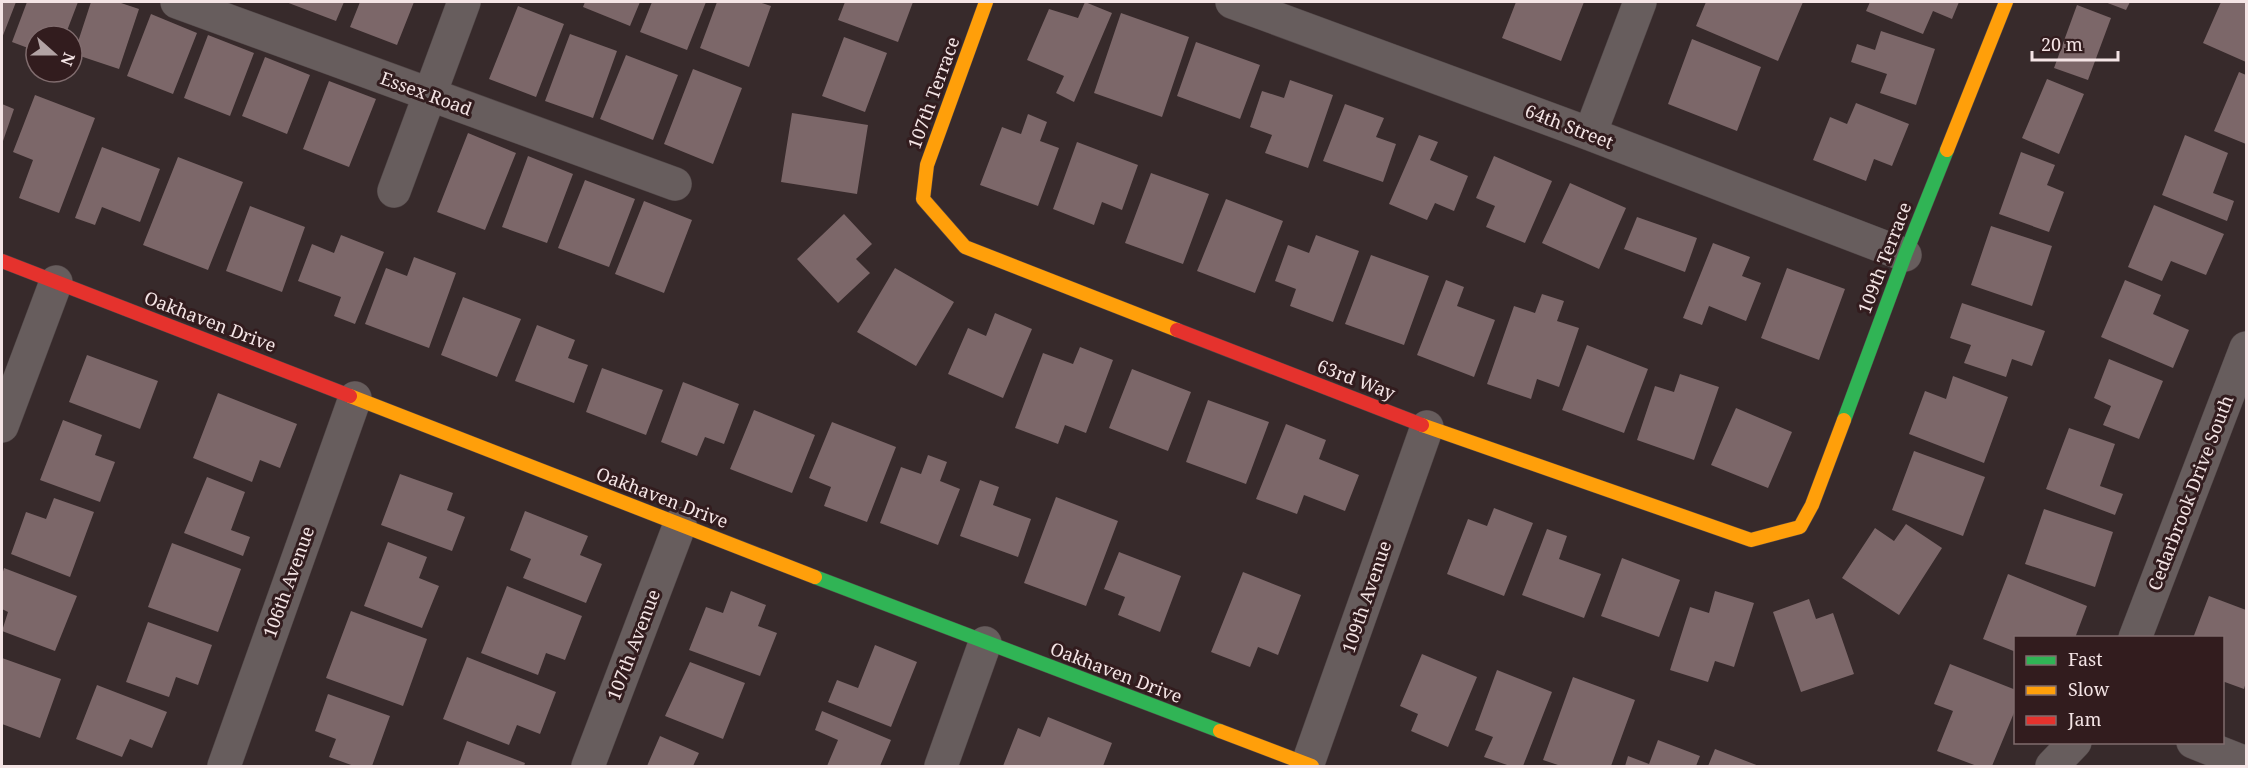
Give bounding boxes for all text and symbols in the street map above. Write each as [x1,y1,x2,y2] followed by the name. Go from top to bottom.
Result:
[24,24,84,84] north arrow
[2032,24,2118,62] scale bar
[2041,32,2083,56] text: 20 m
[902,33,964,152] street label: 107th Terrace
[55,50,81,70] text: N
[377,65,475,121] street label: Essex Road
[1522,98,1617,154] street label: 64th Street
[1852,198,1916,317] street label: 109th Terrace
[141,285,280,357] street label: Oakhaven Drive
[1314,353,1400,405] street label: 63rd Way
[2142,392,2238,594] street label: Cedarbrook Drive South
[593,461,732,533] street label: Oakhaven Drive
[257,523,319,641] street label: 106th Avenue
[1336,537,1396,656] street label: 109th Avenue
[601,586,665,704] street label: 107th Avenue
[1047,636,1186,708] street label: Oakhaven Drive
[2014,636,2224,744] legend
[2068,647,2103,671] text: Fast
[2068,677,2110,701] text: Slow
[2067,707,2102,731] text: Jam

